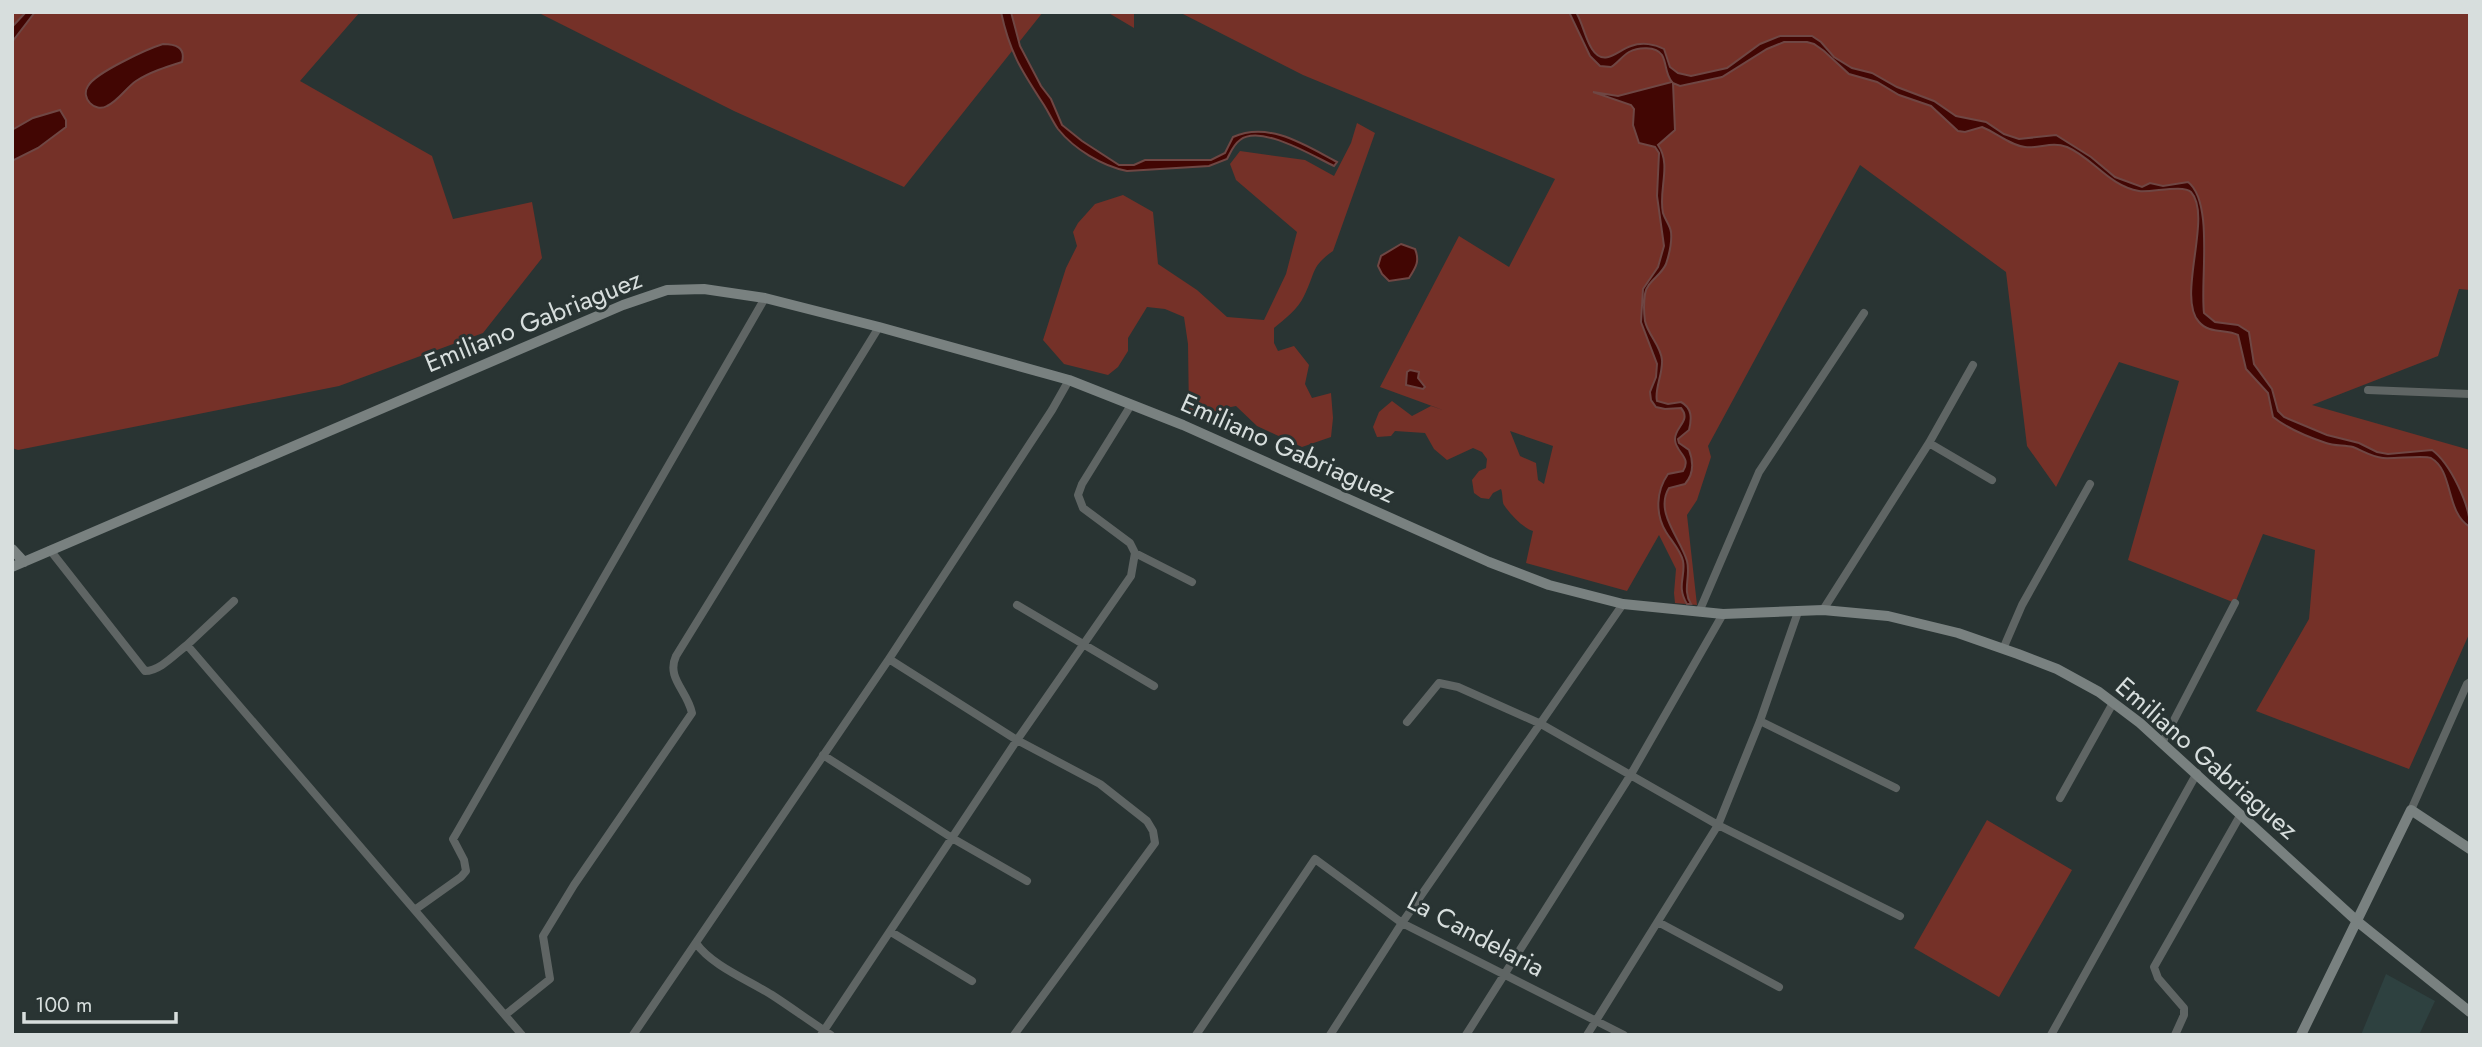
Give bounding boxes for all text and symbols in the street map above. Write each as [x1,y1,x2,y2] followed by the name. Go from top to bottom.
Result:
[419,260,647,382] street label: Emiliano Gabriaguez
[1175,384,1401,512] street label: Emiliano Gabriaguez
[2107,668,2307,848] street label: Emiliano Gabriaguez
[1400,882,1552,986] street label: La Candelaria
[24,981,177,1025] scale bar
[35,990,92,1020] text: 100 m

